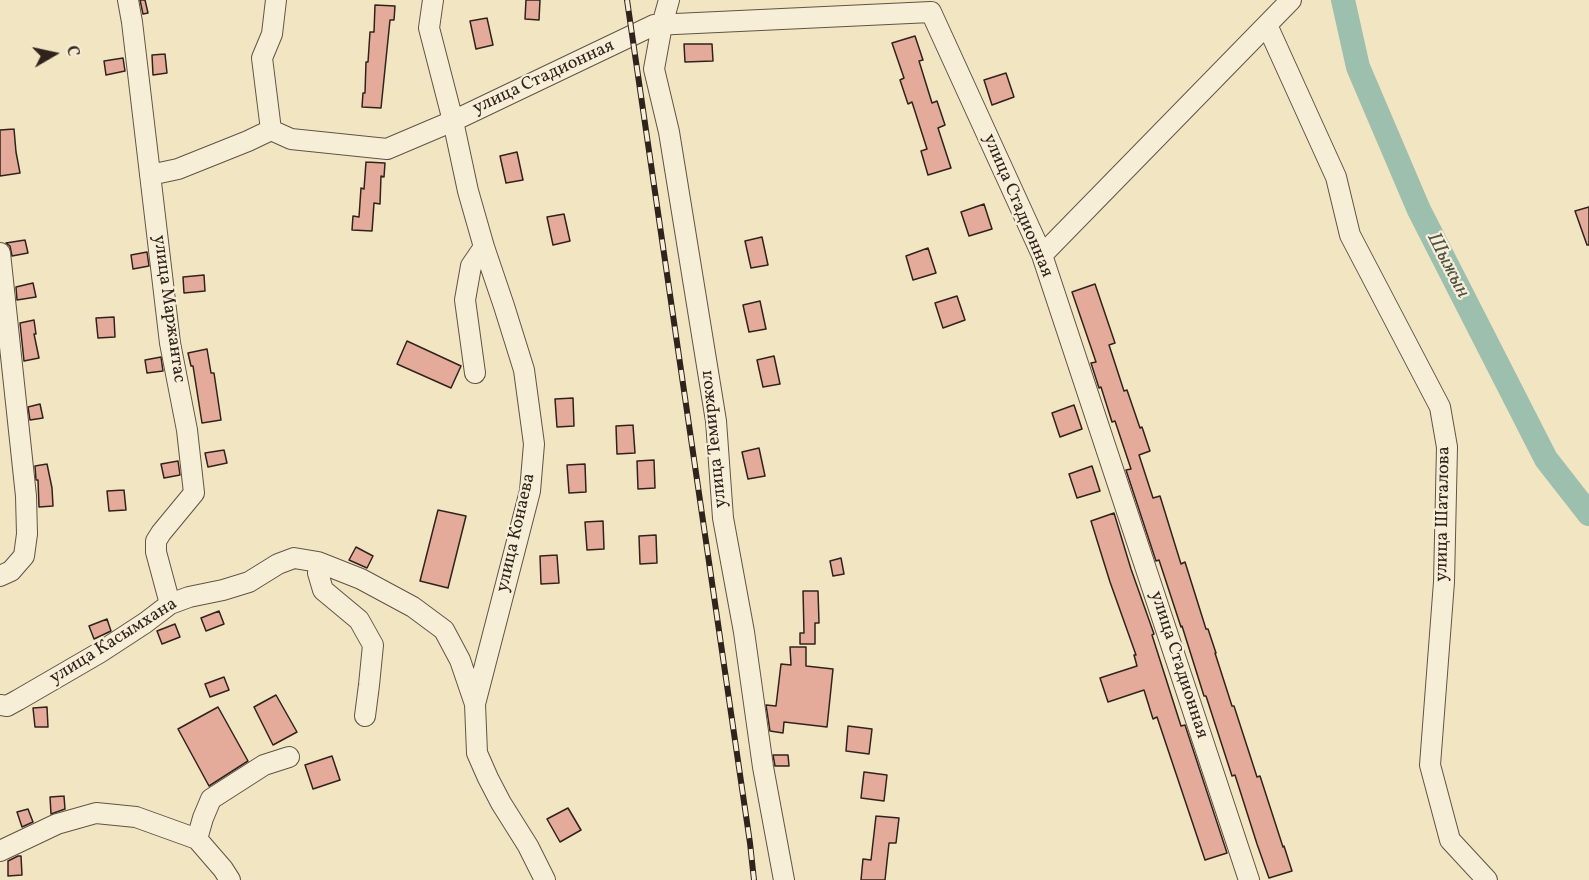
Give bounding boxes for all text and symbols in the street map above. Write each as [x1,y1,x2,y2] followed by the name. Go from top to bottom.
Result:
[24,24,84,84] north arrow
[470,36,618,120] street label: улица Стадионная
[60,44,83,58] text: С
[977,131,1057,281] street label: улица Стадионная
[1420,229,1474,303] water label: Шыжын
[147,234,189,384] street label: улица Маржантас
[697,369,733,509] street label: улица Темиржол
[1432,446,1456,582] street label: улица Шаталова
[493,471,541,595] street label: улица Конаева
[1144,589,1212,741] street label: улица Стадионная
[46,594,182,690] street label: улица Касымхана

